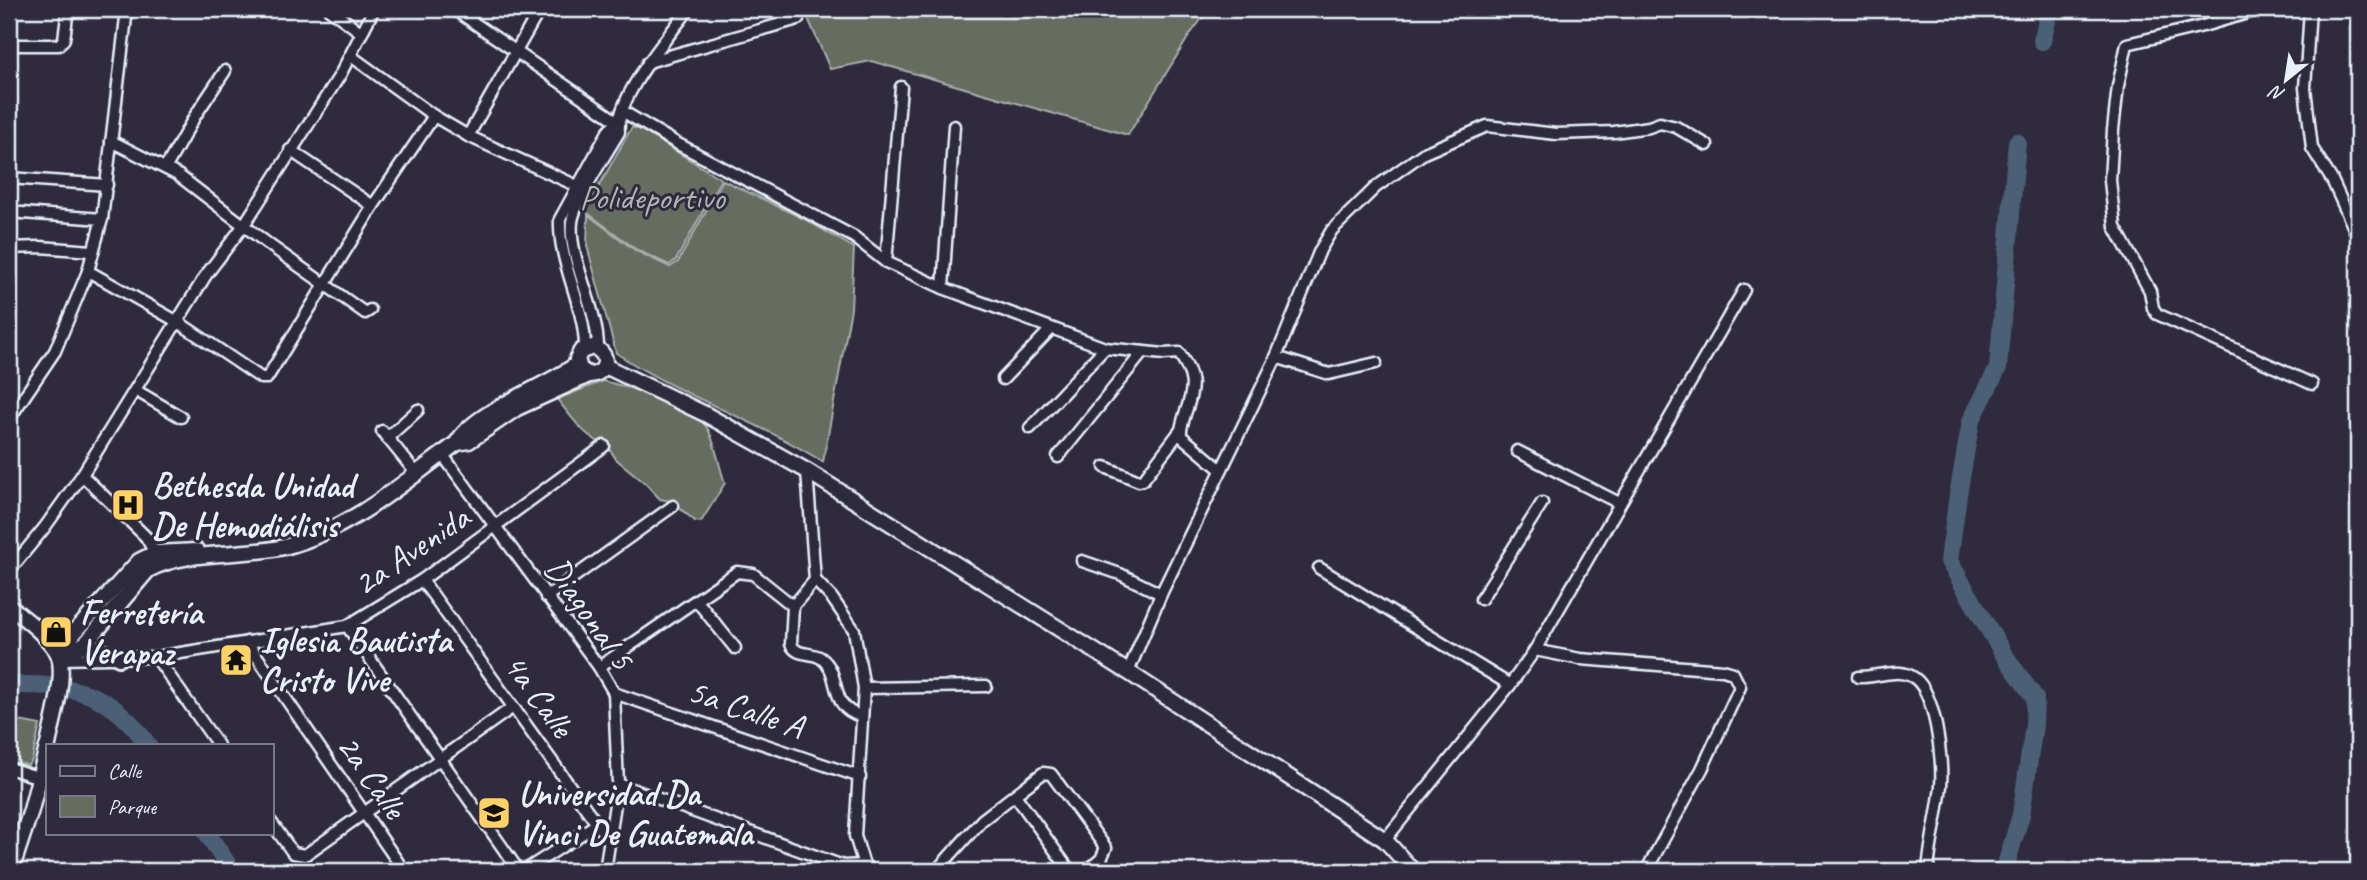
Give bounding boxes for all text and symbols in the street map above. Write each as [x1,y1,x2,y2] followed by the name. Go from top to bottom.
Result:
[2252,46,2322,116] north arrow
[2264,79,2289,107] text: N
[579,175,726,220] park label: Polideportivo
[152,463,359,548] place label: Bethesda Unidad De Hemodiálisis
[109,486,147,524] hospital icon: Bethesda Unidad De Hemodiálisis
[344,494,480,606] street label: 2a Avenida
[535,548,646,680] street label: Diagonal 5
[80,590,206,675] place label: Ferretería Verapaz
[37,613,75,651] shop icon: Ferretería Verapaz
[260,618,455,703] place label: Iglesia Bautista Cristo Vive
[217,641,255,679] temple icon: Iglesia Bautista Cristo Vive
[493,644,586,748] street label: 4a Calle
[682,668,811,750] street label: 5a Calle A
[326,725,418,830] street label: 2a Calle
[46,744,273,834] legend
[108,758,142,784] text: Calle
[518,771,755,856] place label: Universidad Da Vinci De Guatemala
[108,794,157,820] text: Parque
[475,794,513,832] school or university icon: Universidad Da Vinci De Guatemala

